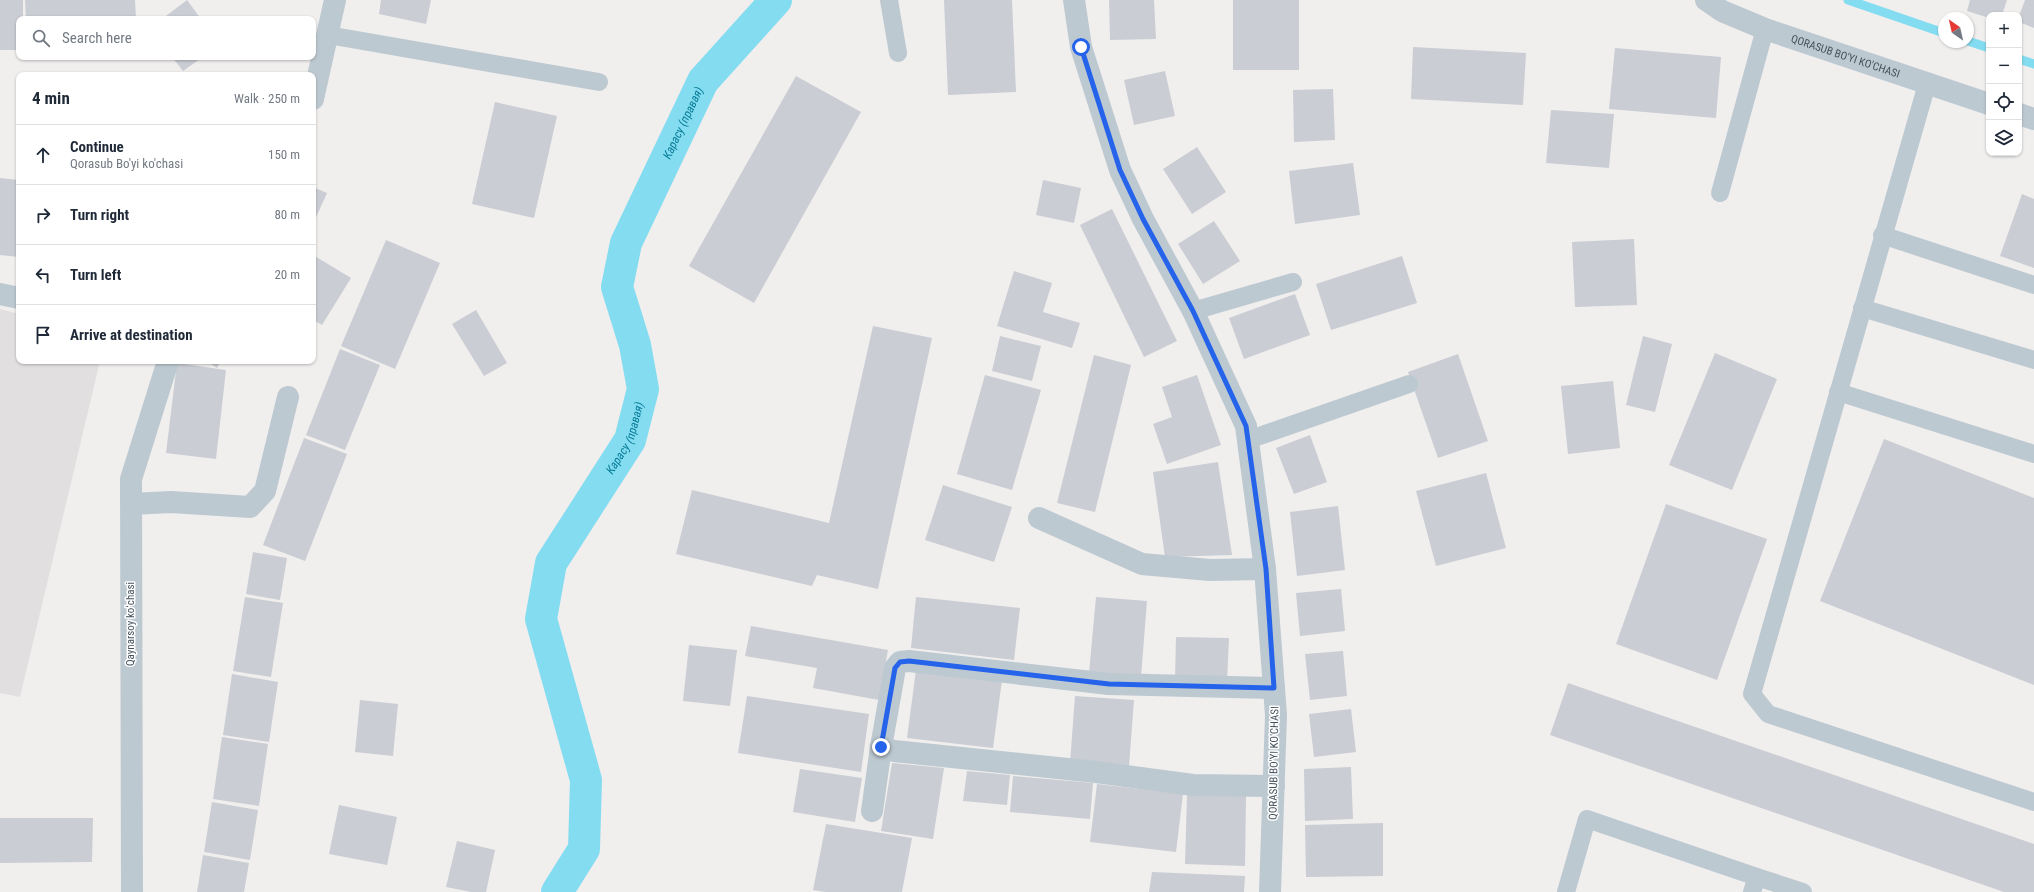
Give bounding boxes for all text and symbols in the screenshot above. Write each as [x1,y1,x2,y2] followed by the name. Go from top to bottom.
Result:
[1938,12,1974,48] north arrow
[1986,12,2022,156] map controls
[1986,12,2022,48] button: +
[16,16,316,60] search box
[30,27,52,49] icon: search
[62,29,132,47] text: Search here
[1789,32,1902,80] street label: QORASUB BO'YI KO'CHASI
[1072,38,1090,56] route start
[1986,48,2022,84] button: −
[660,84,706,161] water label: Карасу (правая)
[1986,84,2022,120] button: locate
[32,88,70,108] text: 4 min
[234,91,300,106] text: Walk · 250 m
[1986,120,2022,156] button: layers
[70,138,124,156] text: Continue
[32,144,54,166] icon: ahead
[268,147,300,162] text: 150 m
[70,156,183,171] text: Qorasub Bo'yi ko'chasi
[32,204,54,226] icon: right
[70,206,129,224] text: Turn right
[274,207,300,222] text: 80 m
[32,264,54,286] icon: left
[70,266,121,284] text: Turn left
[274,267,300,282] text: 20 m
[32,324,54,346] icon: arrive
[70,326,193,344] text: Arrive at destination
[603,400,646,477] water label: Карасу (правая)
[124,582,137,666] street label: Qaynarsoy koʻchasi
[1267,706,1281,820] street label: QORASUB BO'YI KO'CHASI
[872,738,890,756] route end

